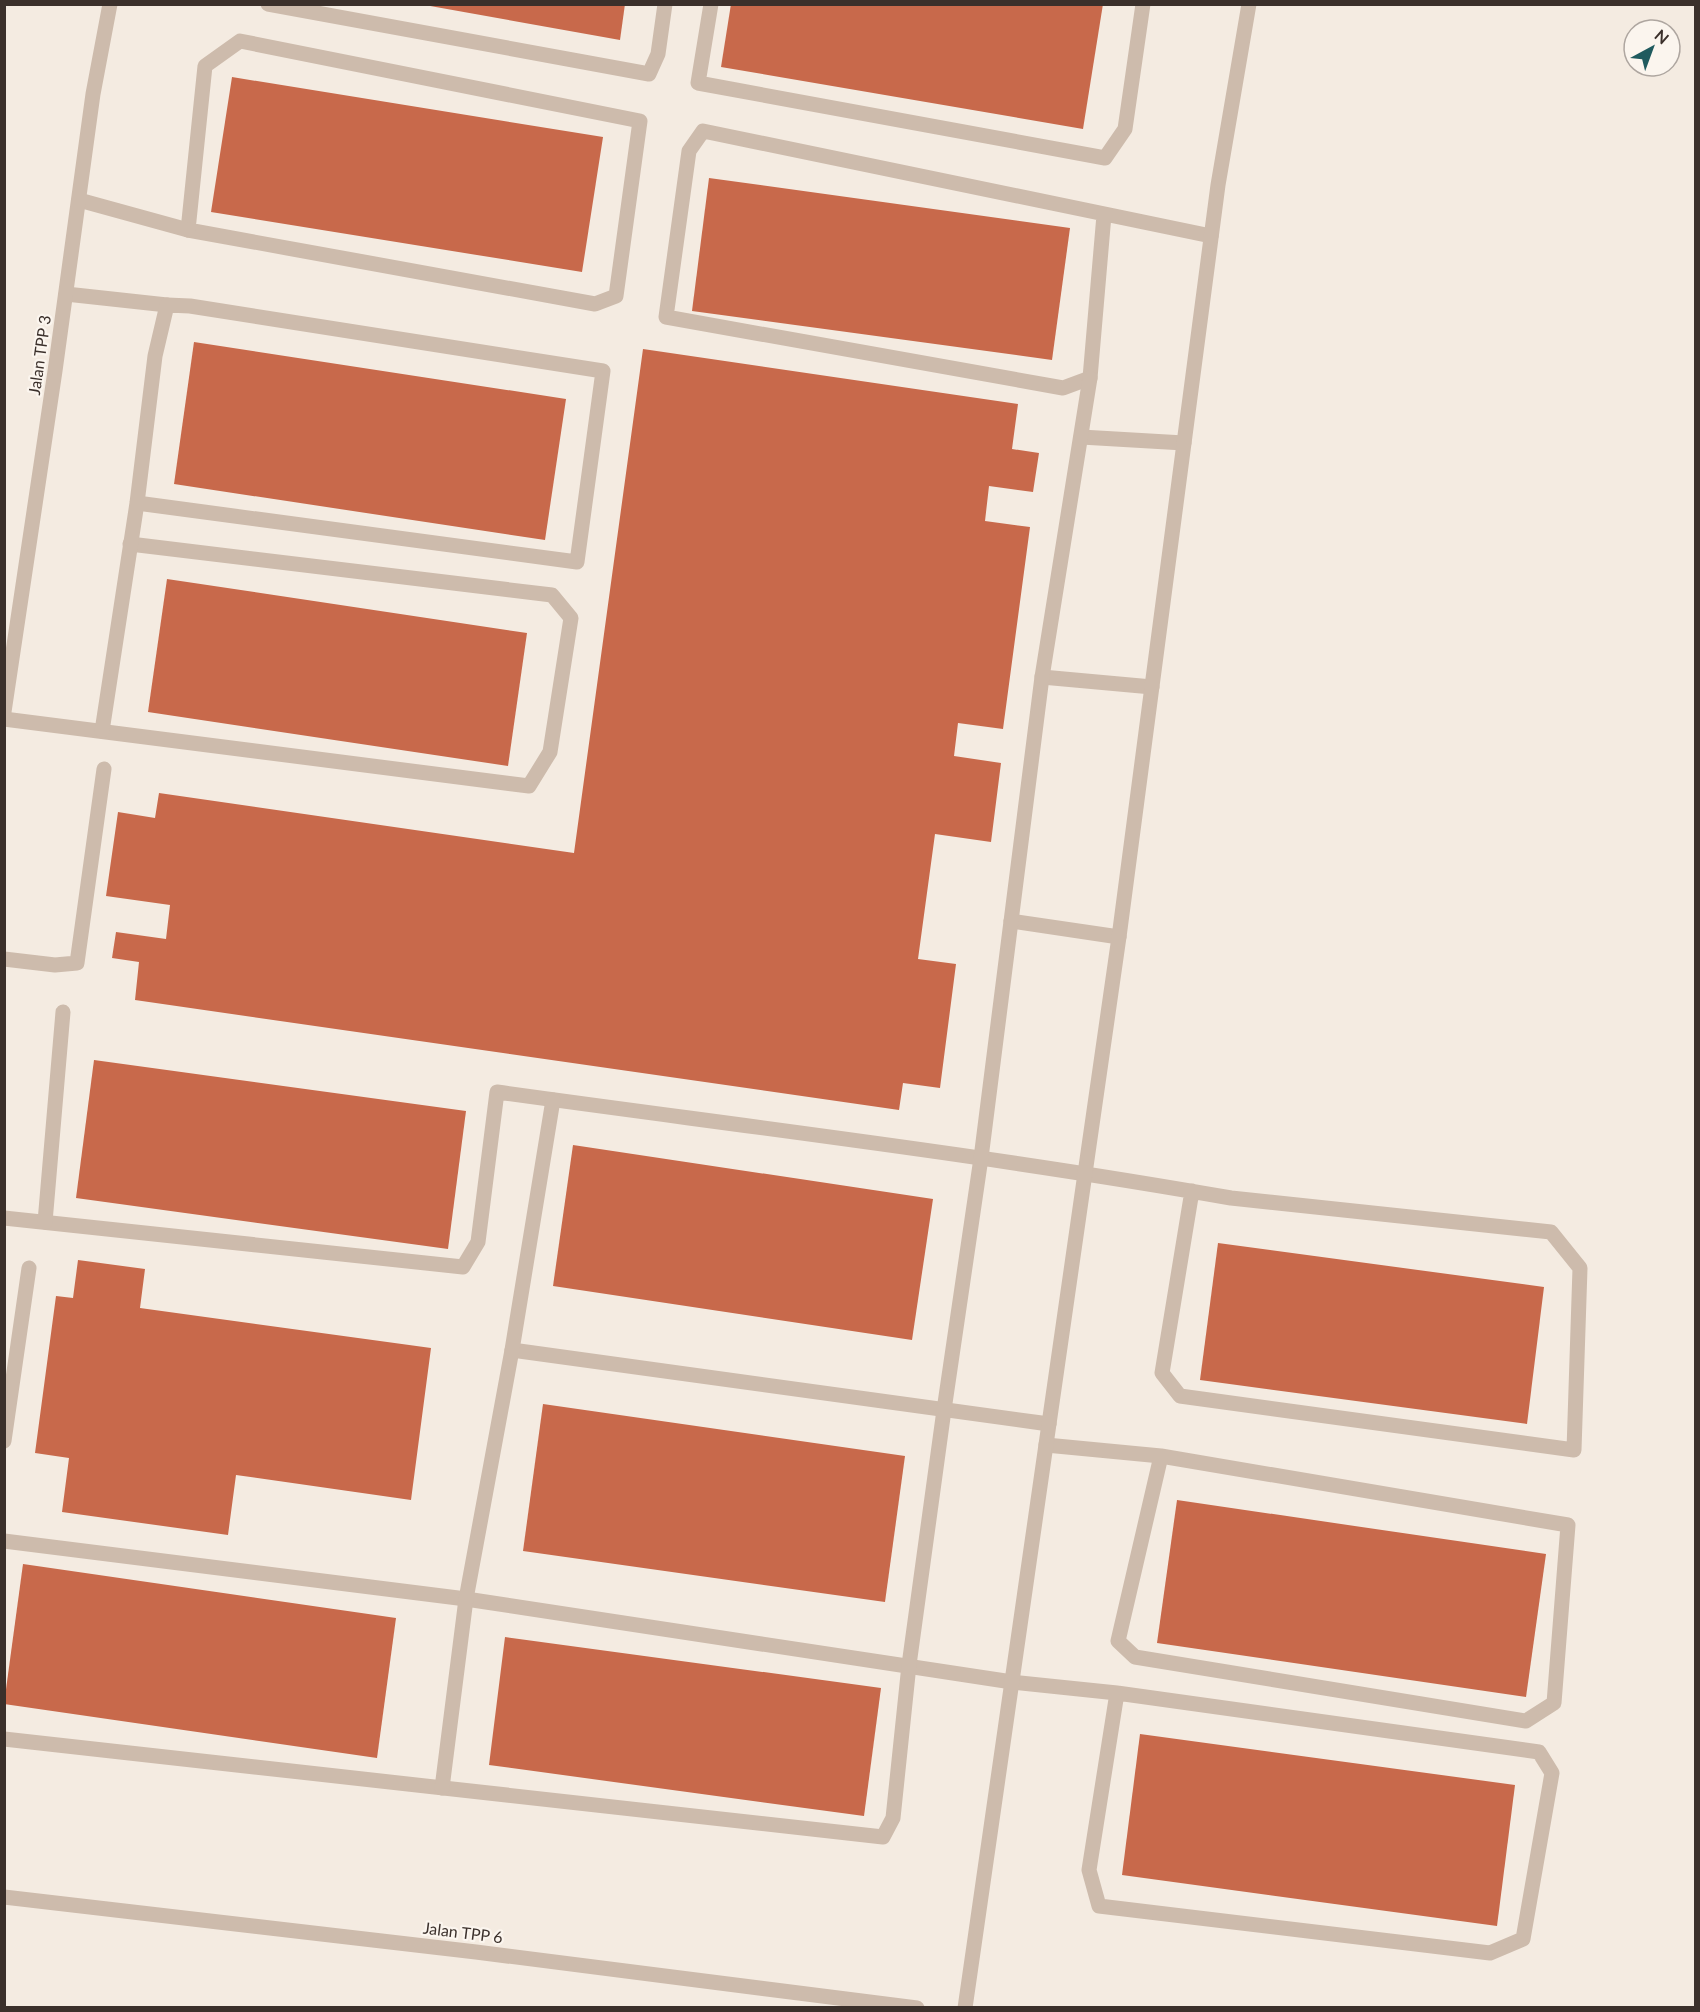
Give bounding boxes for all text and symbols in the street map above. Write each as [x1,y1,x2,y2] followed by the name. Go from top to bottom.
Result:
[1622,18,1682,78] north arrow
[1651,25,1673,48] text: N
[24,314,54,396] street label: Jalan TPP 3
[422,1918,504,1946] street label: Jalan TPP 6

